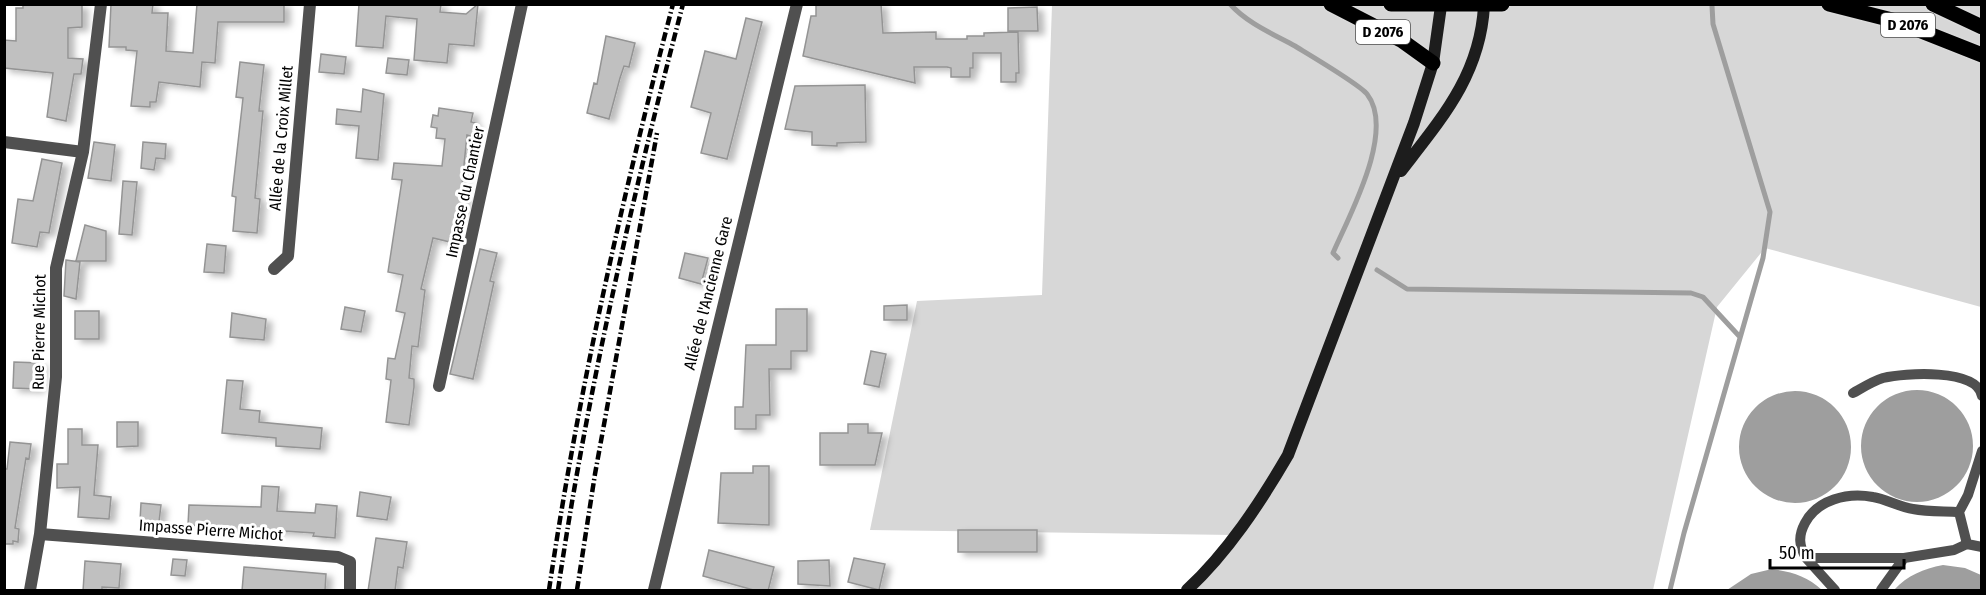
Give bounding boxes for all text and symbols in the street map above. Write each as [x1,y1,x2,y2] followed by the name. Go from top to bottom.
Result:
[1881,13,1935,37] road number: D 2076
[1356,20,1410,44] road number: D 2076
[265,64,297,211] street label: Allée de la Croix Millet
[442,124,488,259] street label: Impasse du Chantier
[680,214,736,372] street label: Allée de l'Ancienne Gare
[28,273,50,390] street label: Rue Pierre Michot
[138,515,285,545] street label: Impasse Pierre Michot
[1770,532,1904,570] scale bar
[1779,542,1815,564] text: 50 m

